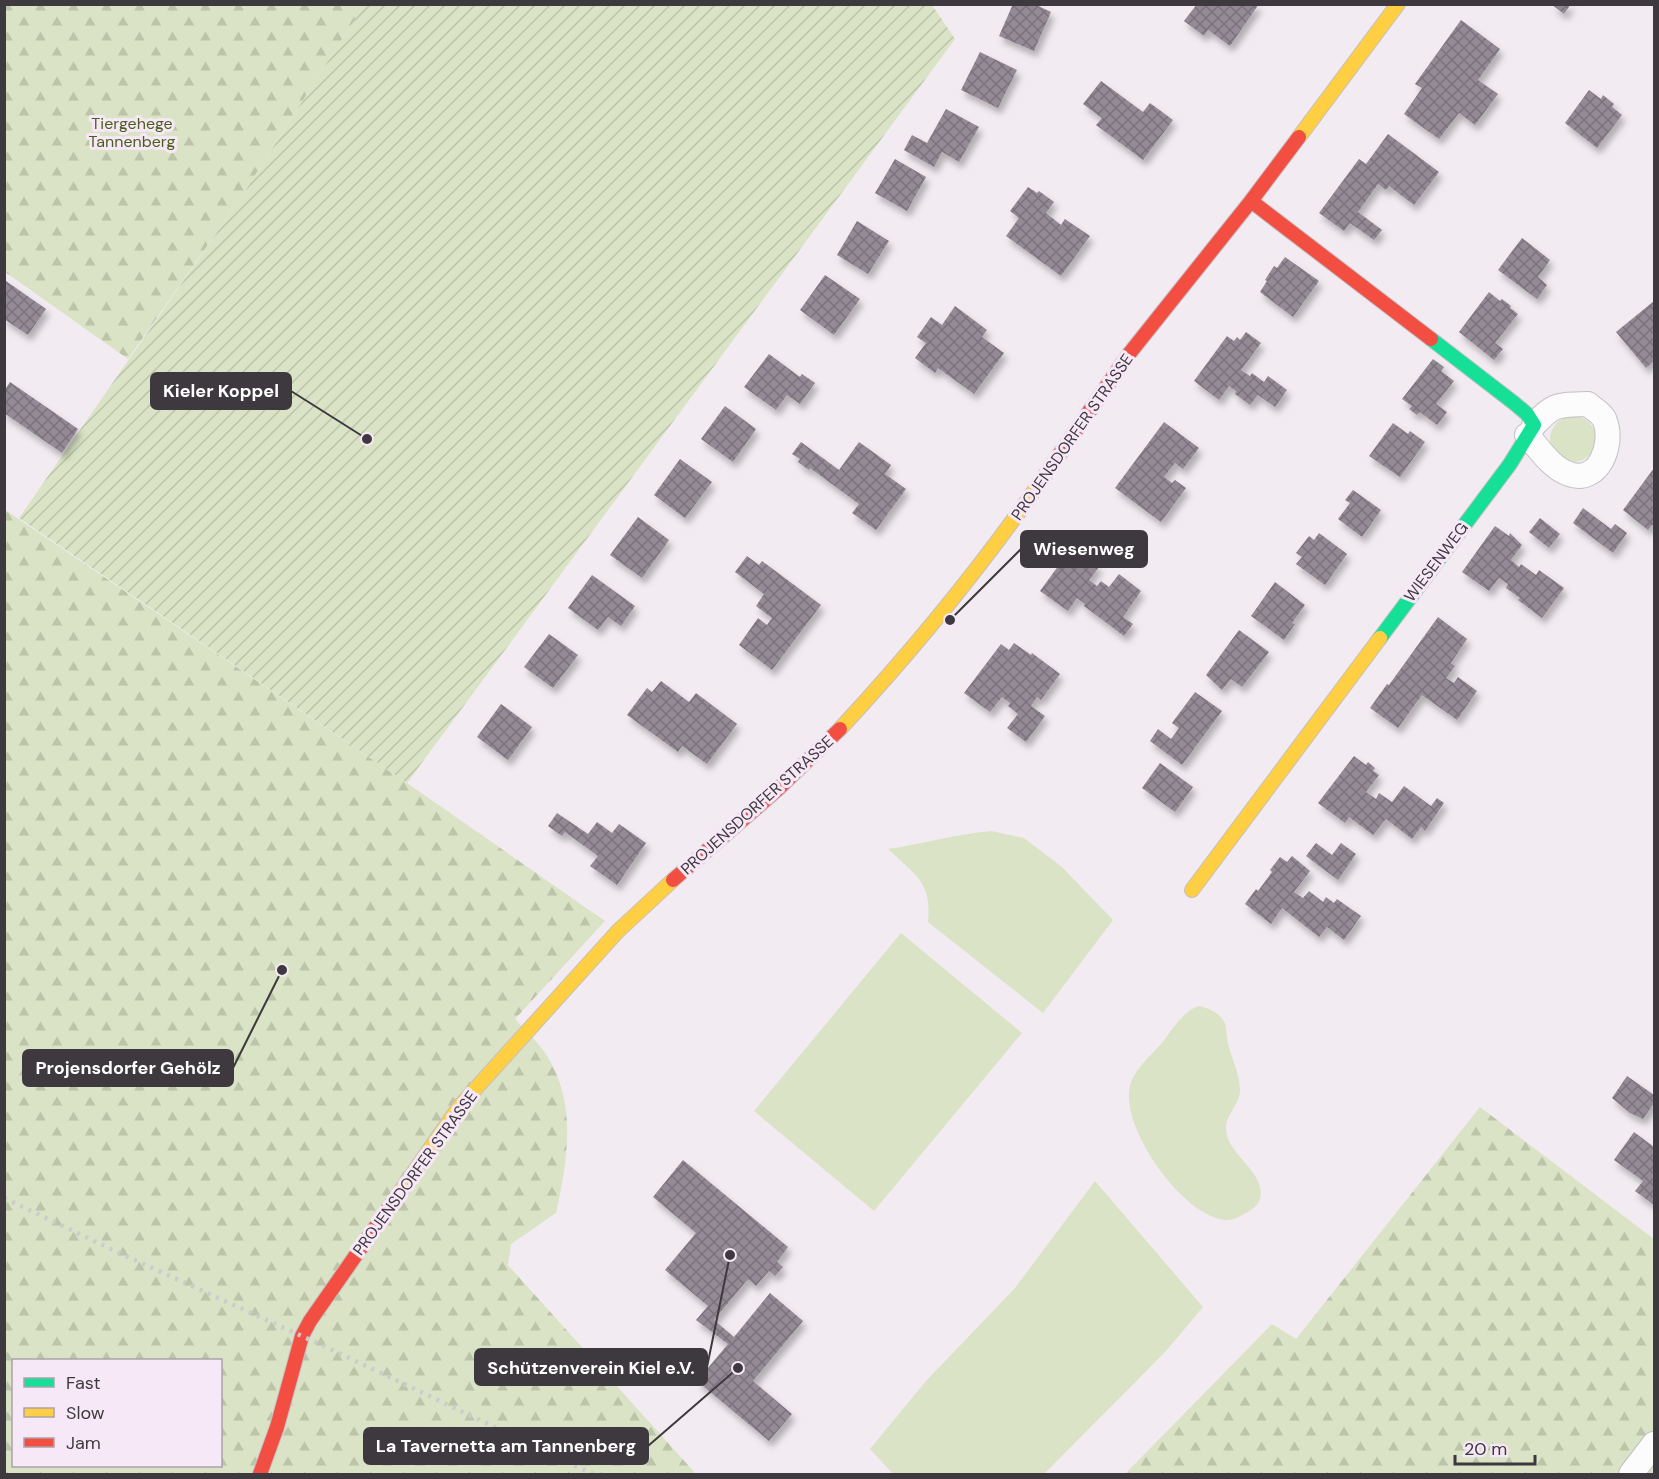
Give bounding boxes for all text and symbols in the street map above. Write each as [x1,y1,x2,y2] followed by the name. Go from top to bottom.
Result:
[89,113,176,152] park label: Tiergehege Tannenberg
[1006,350,1138,524] street label: PROJENSDORFER STRASSE
[151,373,291,409] callout: Kieler Koppel
[163,379,279,403] text: Kieler Koppel
[1399,518,1473,606] street label: WIESENWEG
[1021,531,1147,567] callout: Wiesenweg
[1033,537,1135,561] text: Wiesenweg
[676,731,838,879] street label: PROJENSDORFER STRASSE
[23,1050,233,1086] callout: Projensdorfer Gehölz
[35,1056,221,1080] text: Projensdorfer Gehölz
[348,1087,482,1259] street label: PROJENSDORFER STRASSE
[475,1349,707,1385] callout: Schützenverein Kiel e.V.
[487,1356,695,1380] text: Schützenverein Kiel e.V.
[12,1359,222,1467] legend
[66,1371,101,1395] text: Fast
[66,1401,105,1425] text: Slow
[364,1428,648,1464] callout: La Tavernetta am Tannenberg
[1455,1428,1534,1466] scale bar
[66,1431,101,1455] text: Jam
[376,1434,636,1458] text: La Tavernetta am Tannenberg
[1464,1437,1507,1461] text: 20 m

